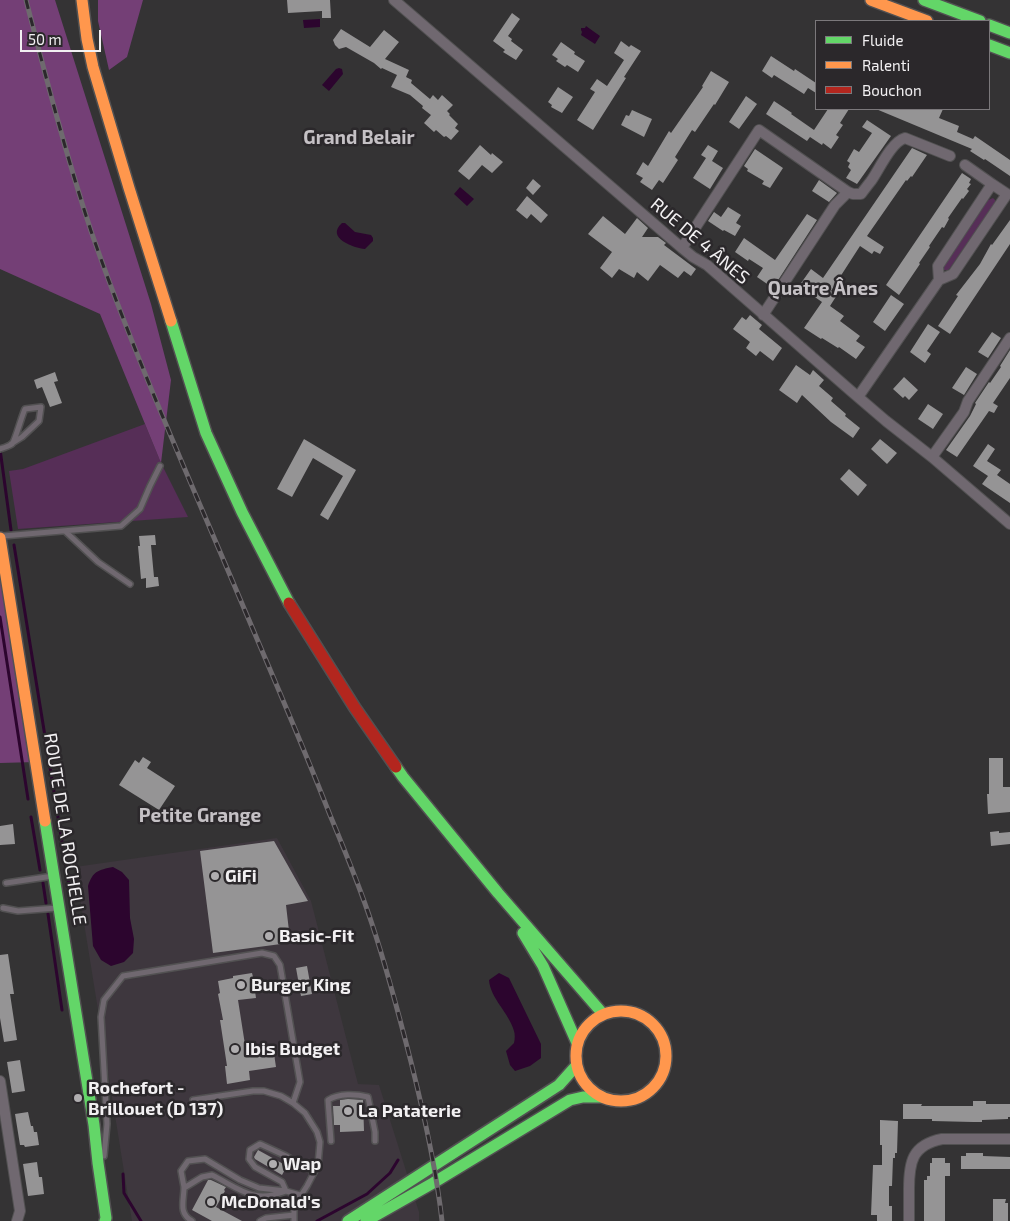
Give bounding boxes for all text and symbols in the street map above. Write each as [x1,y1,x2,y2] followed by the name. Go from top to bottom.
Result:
[22,20,104,52] scale bar
[815,20,990,110] legend
[28,30,62,48] text: 50 m
[862,31,903,49] text: Fluide
[862,56,910,74] text: Ralenti
[862,81,922,99] text: Bouchon
[303,127,415,149] district label: Grand Belair
[646,193,754,289] street label: RUE DE 4 ÂNES
[768,278,878,300] district label: Quatre Ânes
[39,731,91,927] street label: ROUTE DE LA ROCHELLE
[139,805,261,827] district label: Petite Grange
[225,865,257,887] place label: GiFi
[209,870,221,882] marker: GiFi
[279,925,354,947] place label: Basic-Fit
[263,930,275,942] marker: Basic-Fit
[251,974,351,996] place label: Burger King
[235,979,247,991] marker: Burger King
[245,1038,340,1060] place label: Ibis Budget
[229,1043,241,1055] marker: Ibis Budget
[88,1077,223,1120] place label: Rochefort - Brillouet (D 137)
[72,1092,84,1104] marker: Rochefort - Brillouet (D 137)
[358,1100,461,1122] place label: La Pataterie
[342,1105,354,1117] marker: La Pataterie
[283,1153,321,1175] place label: Wap
[267,1158,279,1170] marker: Wap
[221,1191,321,1213] place label: McDonald's
[205,1196,217,1208] marker: McDonald's

